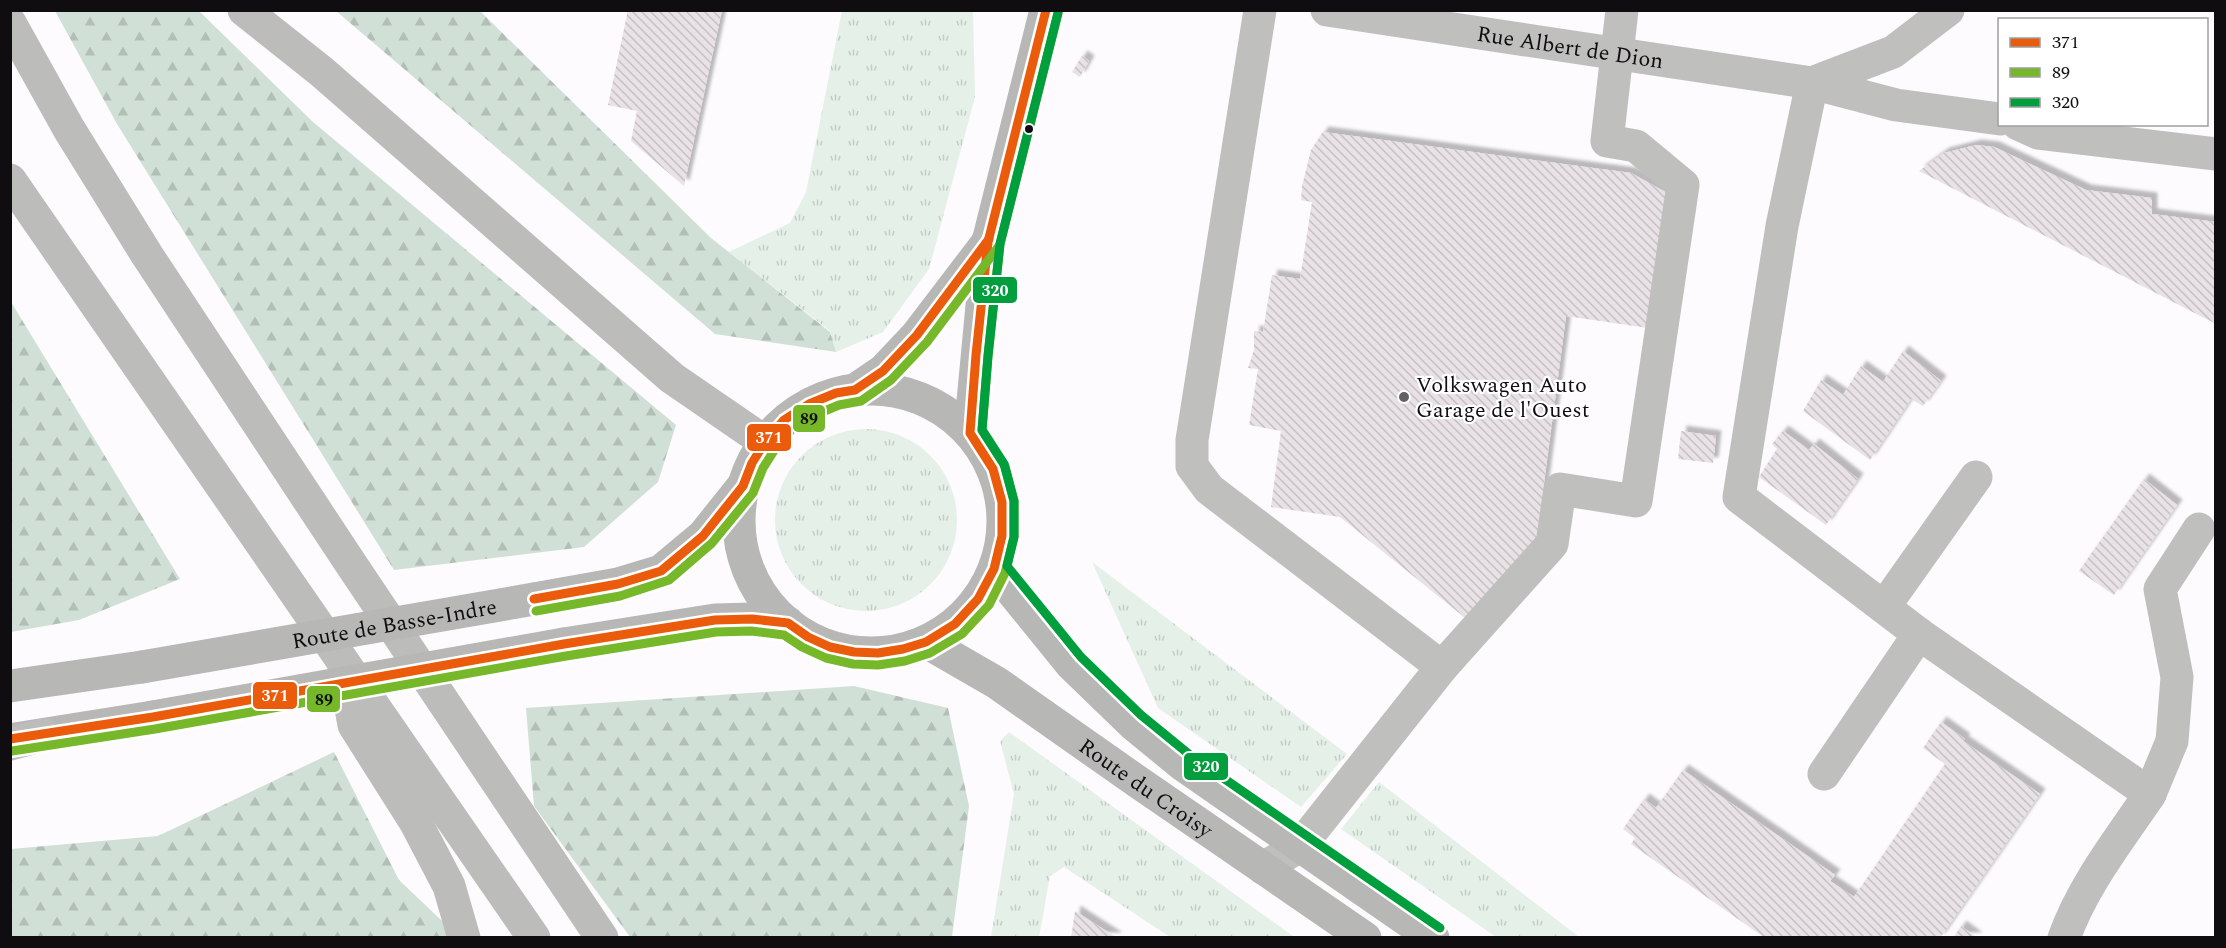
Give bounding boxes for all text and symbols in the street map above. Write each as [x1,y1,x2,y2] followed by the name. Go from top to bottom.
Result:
[1475,18,1665,78] street label: Rue Albert de Dion
[1998,18,2208,126] legend
[2052,29,2079,56] text: 371
[2052,59,2070,86] text: 89
[2052,89,2079,116] text: 320
[1023,123,1035,135] unlabelled marker
[972,276,1018,304] line badge: 320
[982,279,1008,303] text: 320
[1416,369,1590,427] place label: Volkswagen Auto Garage de l'Ouest
[1397,390,1411,404] marker: Volkswagen Auto Garage de l'Ouest
[792,404,826,433] line badge: 89
[800,407,818,431] text: 89
[746,423,792,452] line badge: 371
[756,426,782,450] text: 371
[289,591,500,659] street label: Route de Basse-Indre
[252,681,298,710] line badge: 371
[262,684,288,708] text: 371
[306,685,341,713] line badge: 89
[315,688,333,712] text: 89
[1072,730,1220,847] street label: Route du Croisy
[1183,752,1229,781] line badge: 320
[1193,755,1219,779] text: 320

